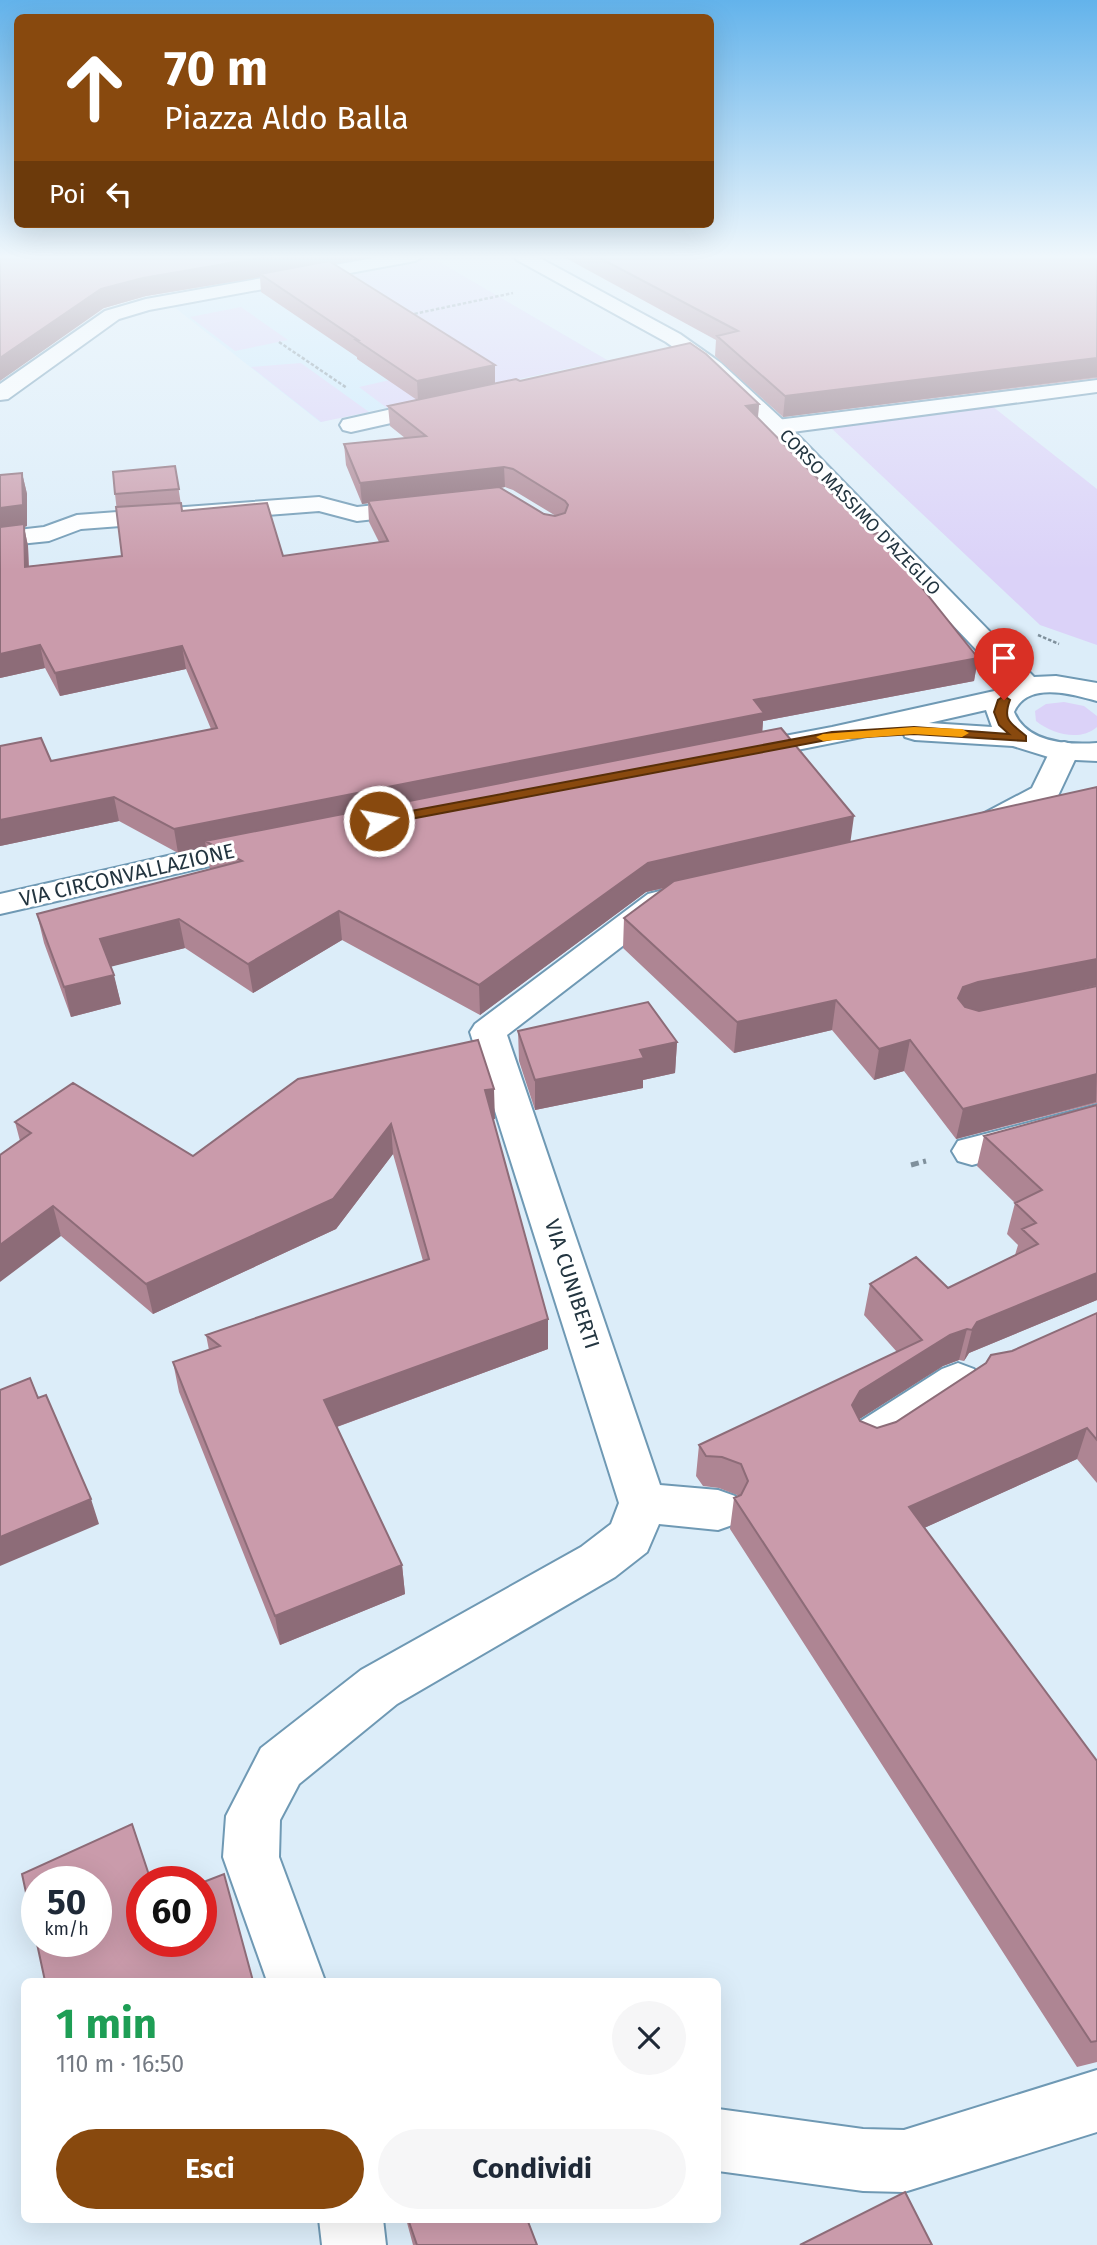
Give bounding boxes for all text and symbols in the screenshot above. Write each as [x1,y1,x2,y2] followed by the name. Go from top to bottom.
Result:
[164,39,268,98] text: 70 m
[49,42,140,133] icon: ahead
[164,99,409,137] text: Piazza Aldo Balla
[100,175,138,213] icon: left
[49,179,86,210] text: Poi
[775,424,945,600] street label: CORSO MASSIMO D'AZEGLIO
[974,628,1034,700] pin
[985,639,1023,677] icon: arrive
[342,784,416,858] position arrow
[17,838,237,912] street label: VIA CIRCONVALLAZIONE
[539,1216,605,1352] street label: VIA CUNIBERTI
[126,1866,217,1957] speed limit sign: 60
[47,1881,86,1923] text: 50
[44,1918,89,1940] text: km/h
[56,1999,157,2049] text: 1 min
[612,2001,686,2075] button: close
[56,2050,184,2078] text: 110 m · 16:50
[56,2129,364,2209] button: Esci
[378,2129,686,2209] button: Condividi

